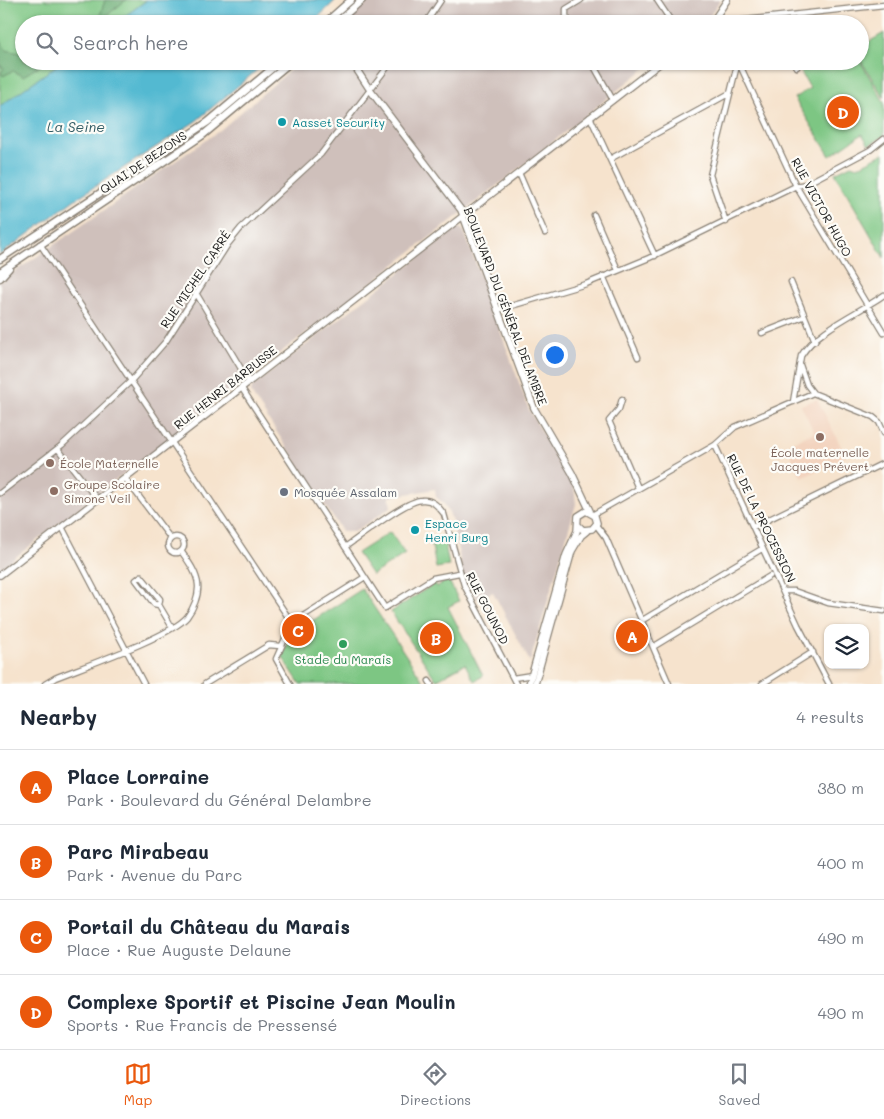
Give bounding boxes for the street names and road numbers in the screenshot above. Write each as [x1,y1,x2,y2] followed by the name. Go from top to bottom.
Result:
[97,127,190,197] street label: QUAI DE BEZONS
[788,155,856,259] street label: RUE VICTOR HUGO
[461,205,551,408] street label: BOULEVARD DU GÉNÉRAL DELAMBRE
[156,227,234,331] street label: RUE MICHEL CARRÉ
[170,342,280,432] street label: RUE HENRI BARBUSSE
[724,451,800,585] street label: RUE DE LA PROCESSION
[463,569,513,647] street label: RUE GOUNOD

